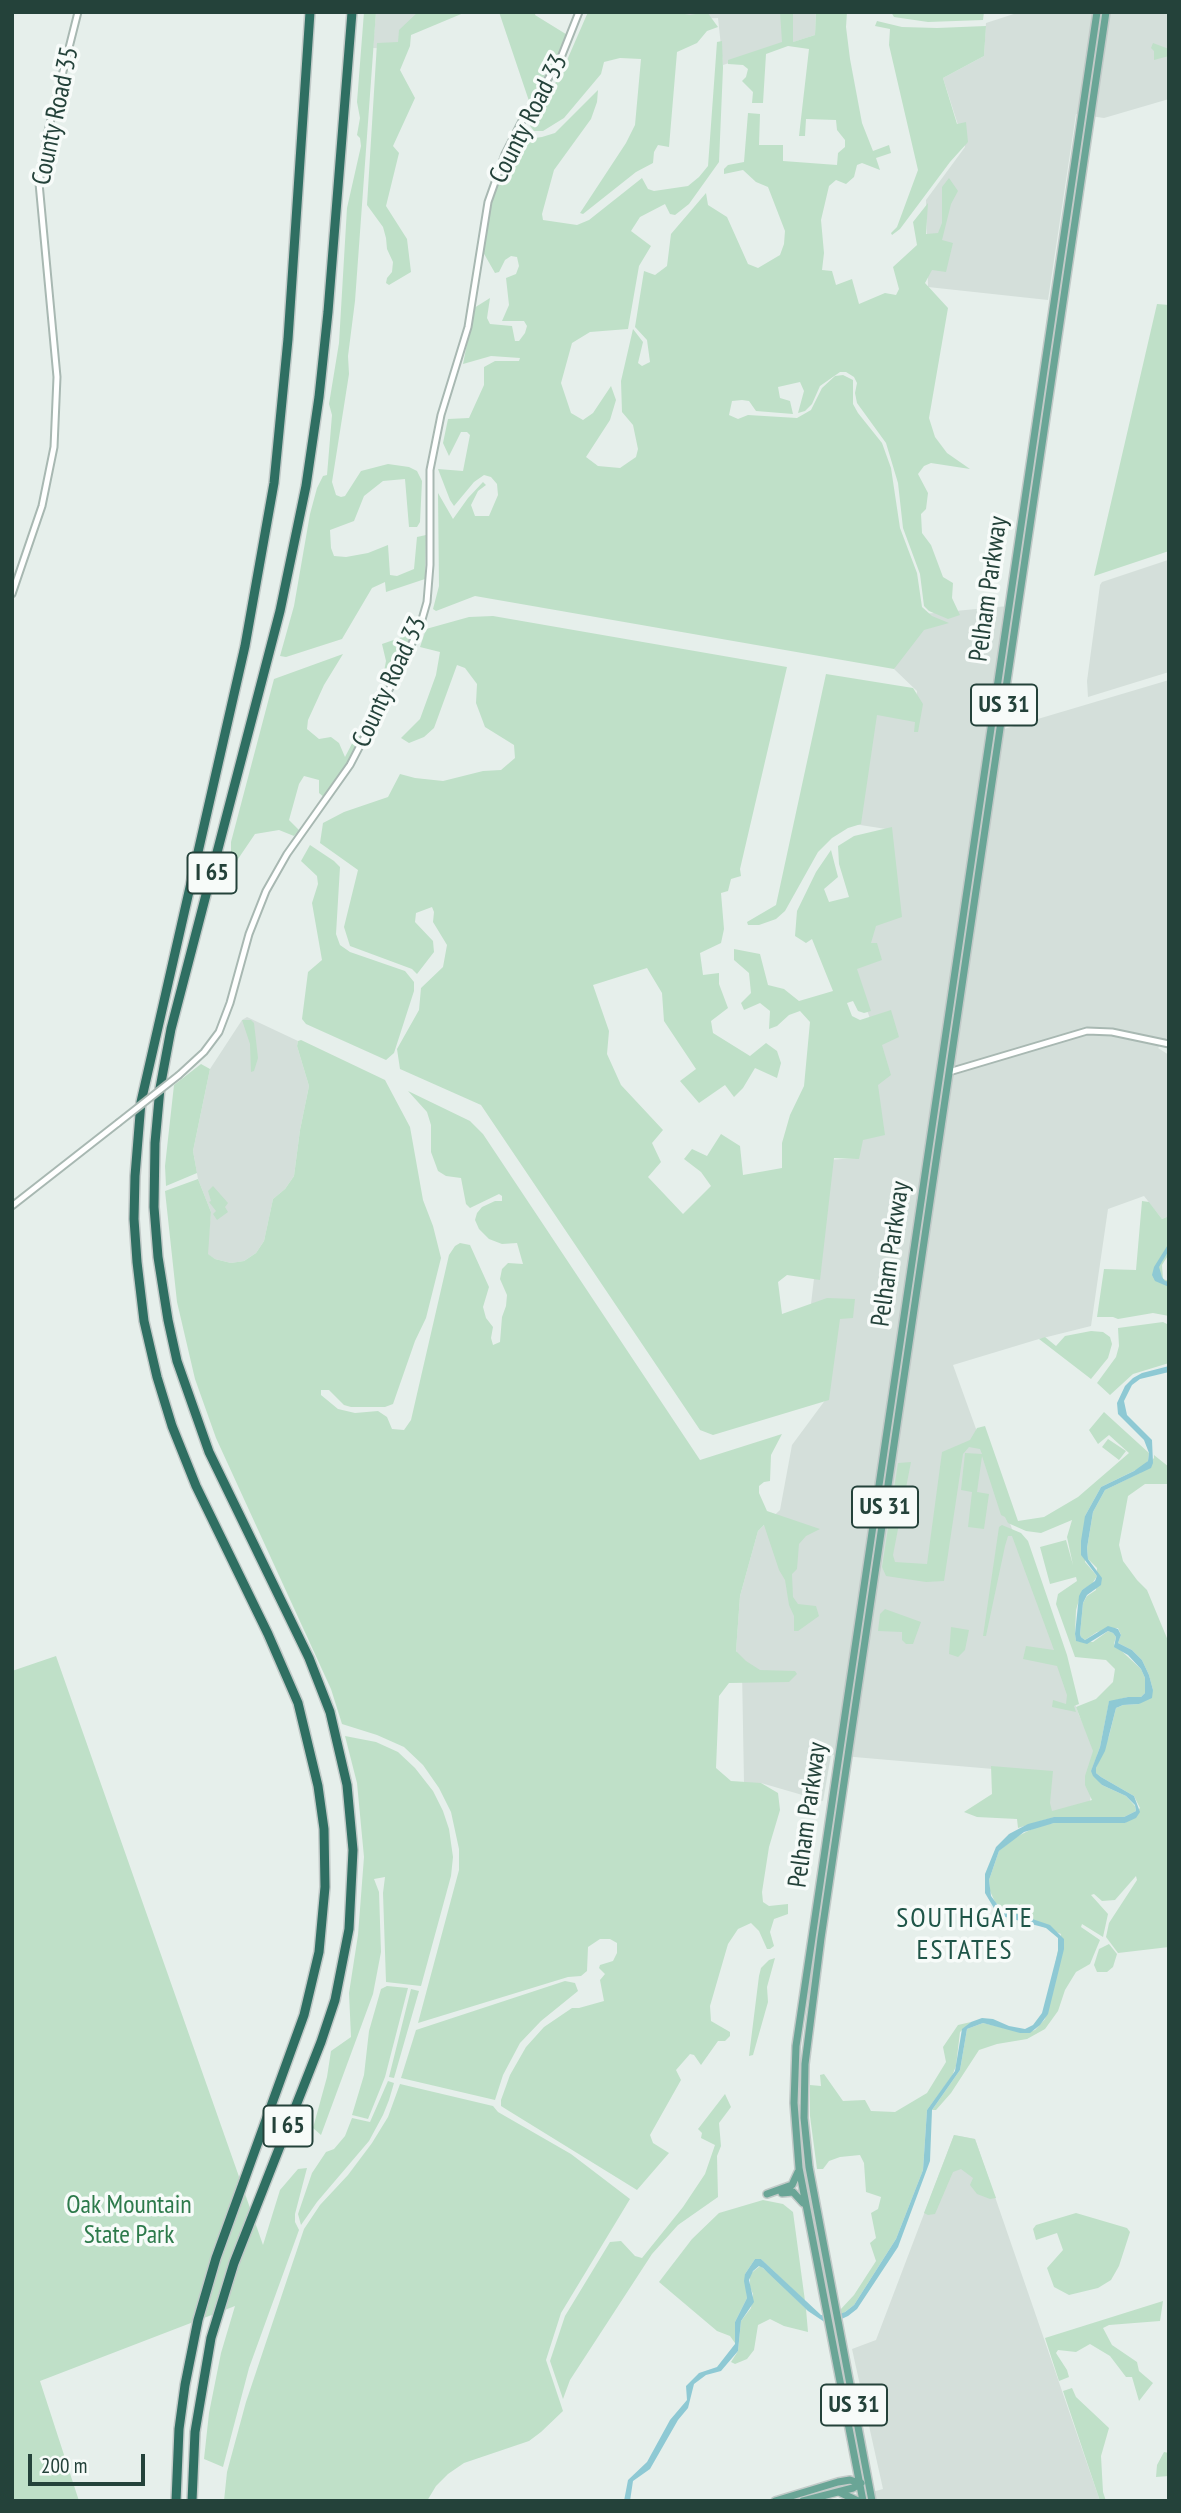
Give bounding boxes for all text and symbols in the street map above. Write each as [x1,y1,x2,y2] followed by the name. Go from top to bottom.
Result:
[26,44,86,188] street label: County Road 35
[483,49,575,189] street label: County Road 33
[963,514,1015,664] street label: Pelham Parkway
[346,612,434,752] street label: County Road 33
[971,684,1037,726] road number: US 31
[188,852,236,894] road number: I 65
[865,1179,917,1329] street label: Pelham Parkway
[852,1486,918,1527] road number: US 31
[782,1740,834,1890] street label: Pelham Parkway
[897,1902,1033,1968] district label: SOUTHGATE ESTATES
[264,2106,312,2146] road number: I 65
[66,2190,192,2252] park label: Oak Mountain State Park
[821,2384,887,2426] road number: US 31
[32,2440,149,2484] scale bar
[41,2452,87,2479] text: 200 m

